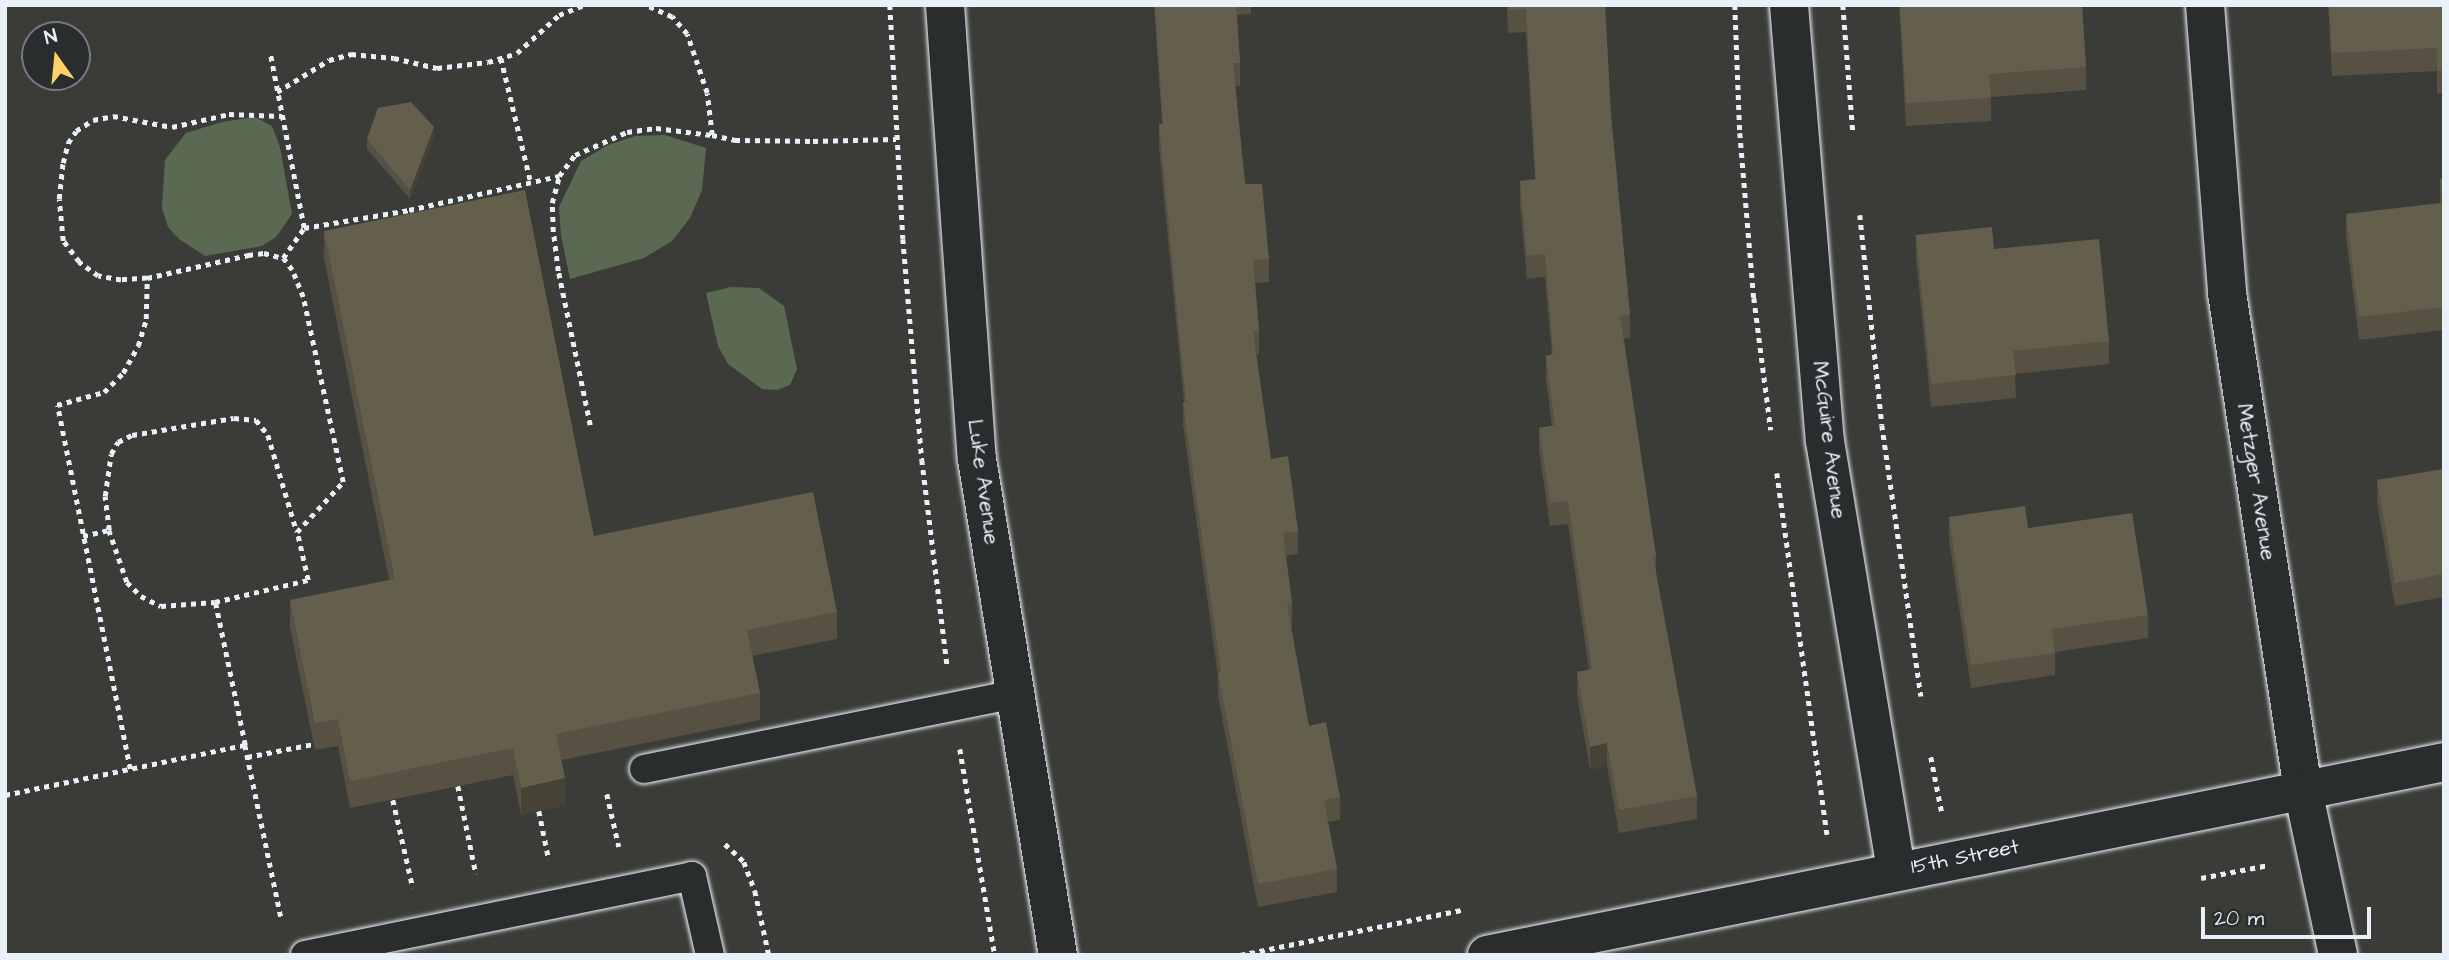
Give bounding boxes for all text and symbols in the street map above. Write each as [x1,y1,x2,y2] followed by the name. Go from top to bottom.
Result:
[21,21,91,91] north arrow
[42,23,60,52] text: N
[1807,360,1851,520] street label: McGuire Avenue
[2231,402,2281,562] street label: Metzger Avenue
[962,418,1004,546] street label: Luke Avenue
[1909,834,2021,880] street label: 15th Street
[2204,894,2374,938] scale bar
[2214,904,2264,933] text: 20 m

